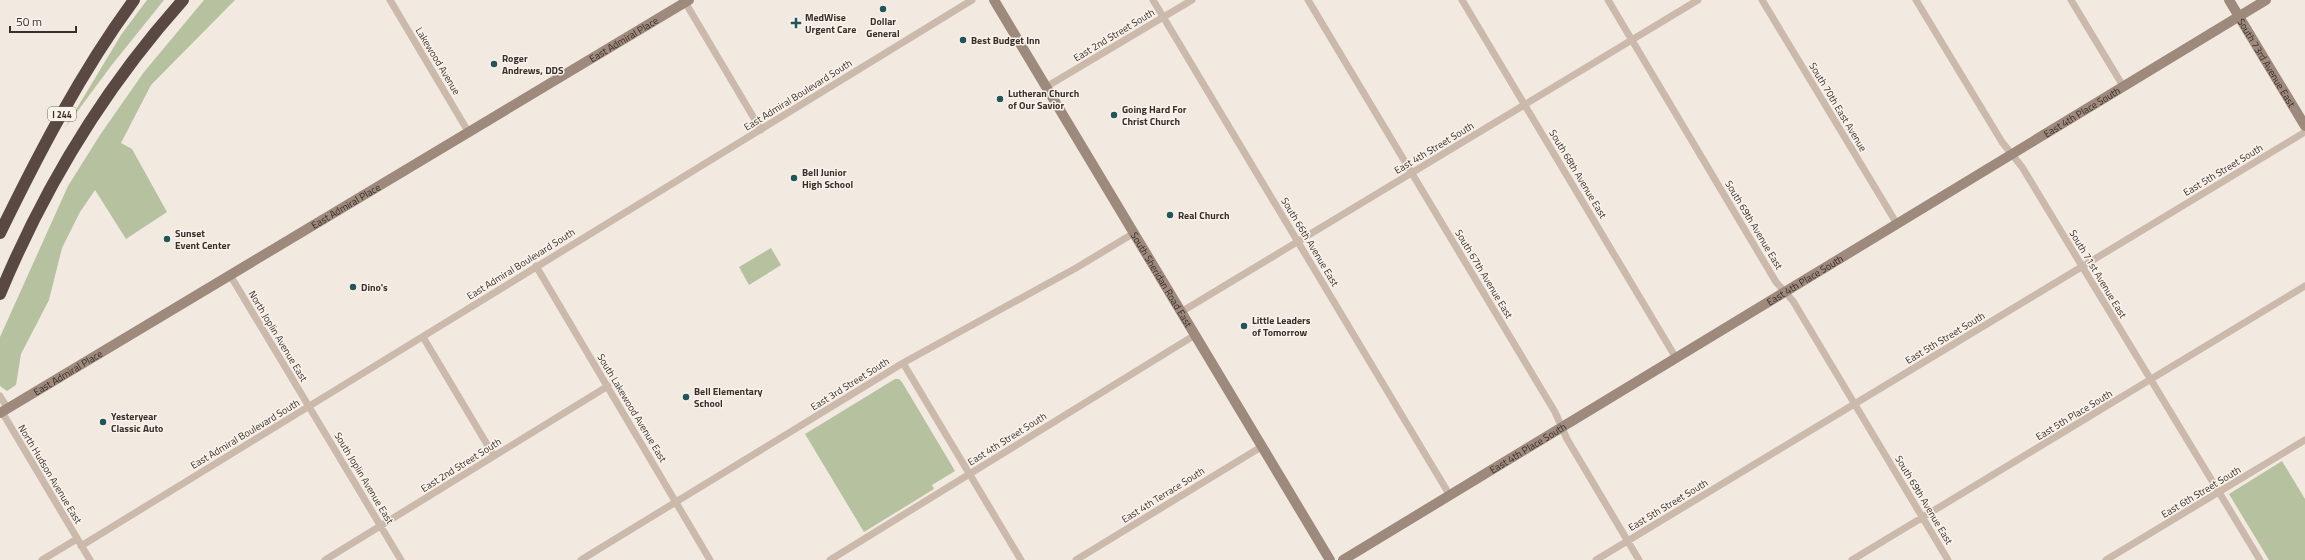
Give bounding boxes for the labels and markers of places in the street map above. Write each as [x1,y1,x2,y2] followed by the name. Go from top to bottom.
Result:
[878,4,888,14] marker: Dollar General
[805,10,856,37] place label: MedWise Urgent Care
[866,14,900,41] place label: Dollar General
[790,17,802,29] marker: MedWise Urgent Care
[971,33,1040,48] place label: Best Budget Inn
[958,35,968,45] marker: Best Budget Inn
[502,51,564,78] place label: Roger Andrews, DDS
[489,59,499,69] marker: Roger Andrews, DDS
[1008,86,1079,113] place label: Lutheran Church of Our Savior
[995,94,1005,104] marker: Lutheran Church of Our Savior
[1122,102,1187,129] place label: Going Hard For Christ Church
[1109,110,1119,120] marker: Going Hard For Christ Church
[802,165,853,192] place label: Bell Junior High School
[789,173,799,183] marker: Bell Junior High School
[1178,208,1229,223] place label: Real Church
[1165,210,1175,220] marker: Real Church
[175,226,231,253] place label: Sunset Event Center
[162,234,172,244] marker: Sunset Event Center
[361,280,388,295] place label: Dino's
[348,282,358,292] marker: Dino's
[1252,313,1311,340] place label: Little Leaders of Tomorrow
[1239,321,1249,331] marker: Little Leaders of Tomorrow
[694,384,763,411] place label: Bell Elementary School
[681,392,691,402] marker: Bell Elementary School
[111,409,163,436] place label: Yesteryear Classic Auto
[98,417,108,427] marker: Yesteryear Classic Auto

